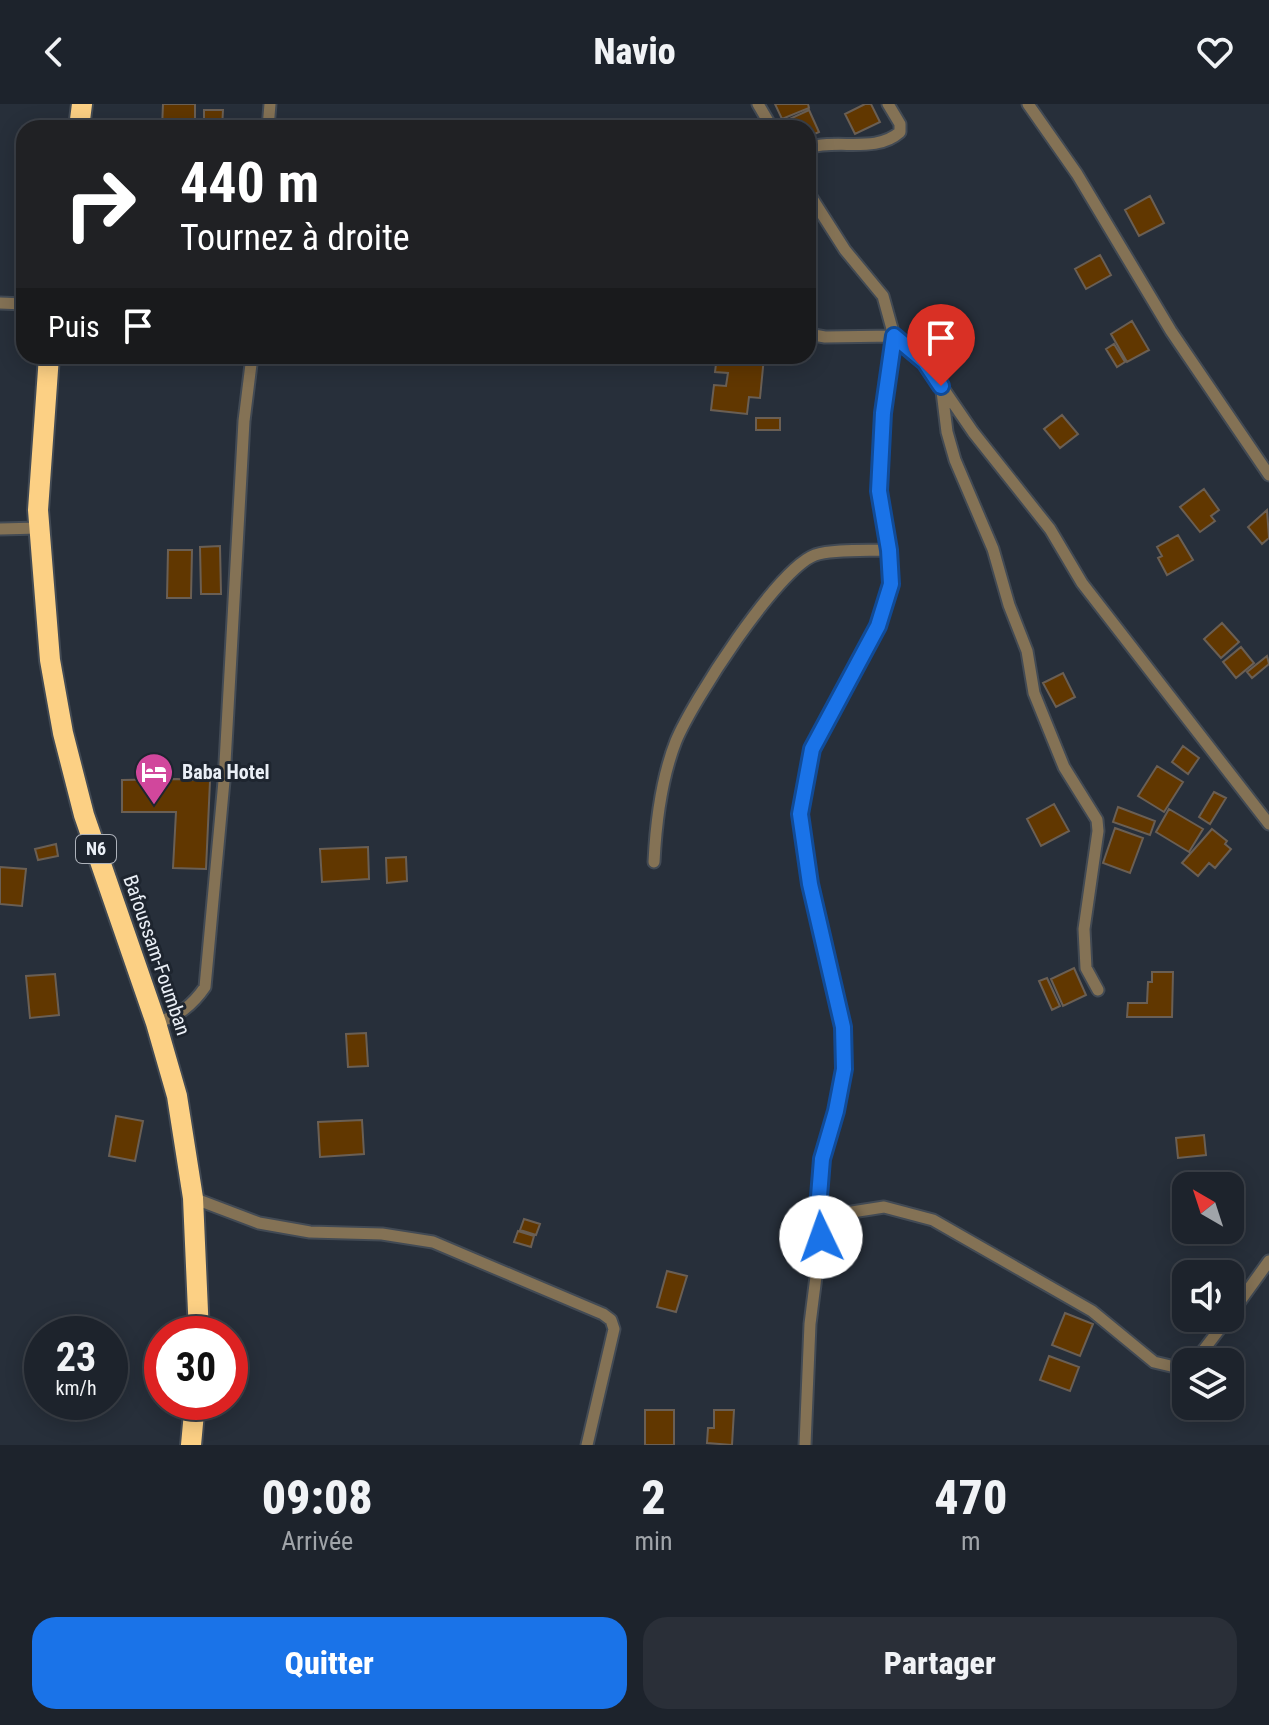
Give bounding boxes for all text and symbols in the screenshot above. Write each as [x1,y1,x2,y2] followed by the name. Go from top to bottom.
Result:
[32,30,76,74] icon: back
[1193,30,1237,74] icon: heart
[593,31,676,73] text: Navio
[180,150,319,216] text: 440 m
[48,152,152,256] icon: right
[180,217,410,259] text: Tournez à droite
[116,304,160,348] icon: arrive
[907,304,975,386] pin
[48,309,100,344] text: Puis
[919,316,963,360] icon: arrive
[133,751,175,806] hotel icon: Baba Hotel
[182,760,270,784] place label: Baba Hotel
[76,835,116,863] road number: N6
[118,872,196,1038] street label: Bafoussam-Foumban
[1172,1172,1244,1244] north arrow
[1172,1172,1244,1420] map controls
[779,1195,863,1279] position arrow
[1172,1260,1244,1332] button: sound
[144,1316,248,1420] speed limit sign: 30
[56,1334,96,1381] text: 23
[1172,1348,1244,1420] button: layers
[55,1376,97,1400] text: km/h
[262,1469,373,1526] text: 09:08
[641,1469,666,1526] text: 2
[934,1469,1007,1526] text: 470
[281,1526,353,1556] text: Arrivée
[634,1526,673,1556] text: min
[961,1526,981,1556] text: m
[32,1617,627,1709] button: Quitter
[643,1617,1237,1709] button: Partager

